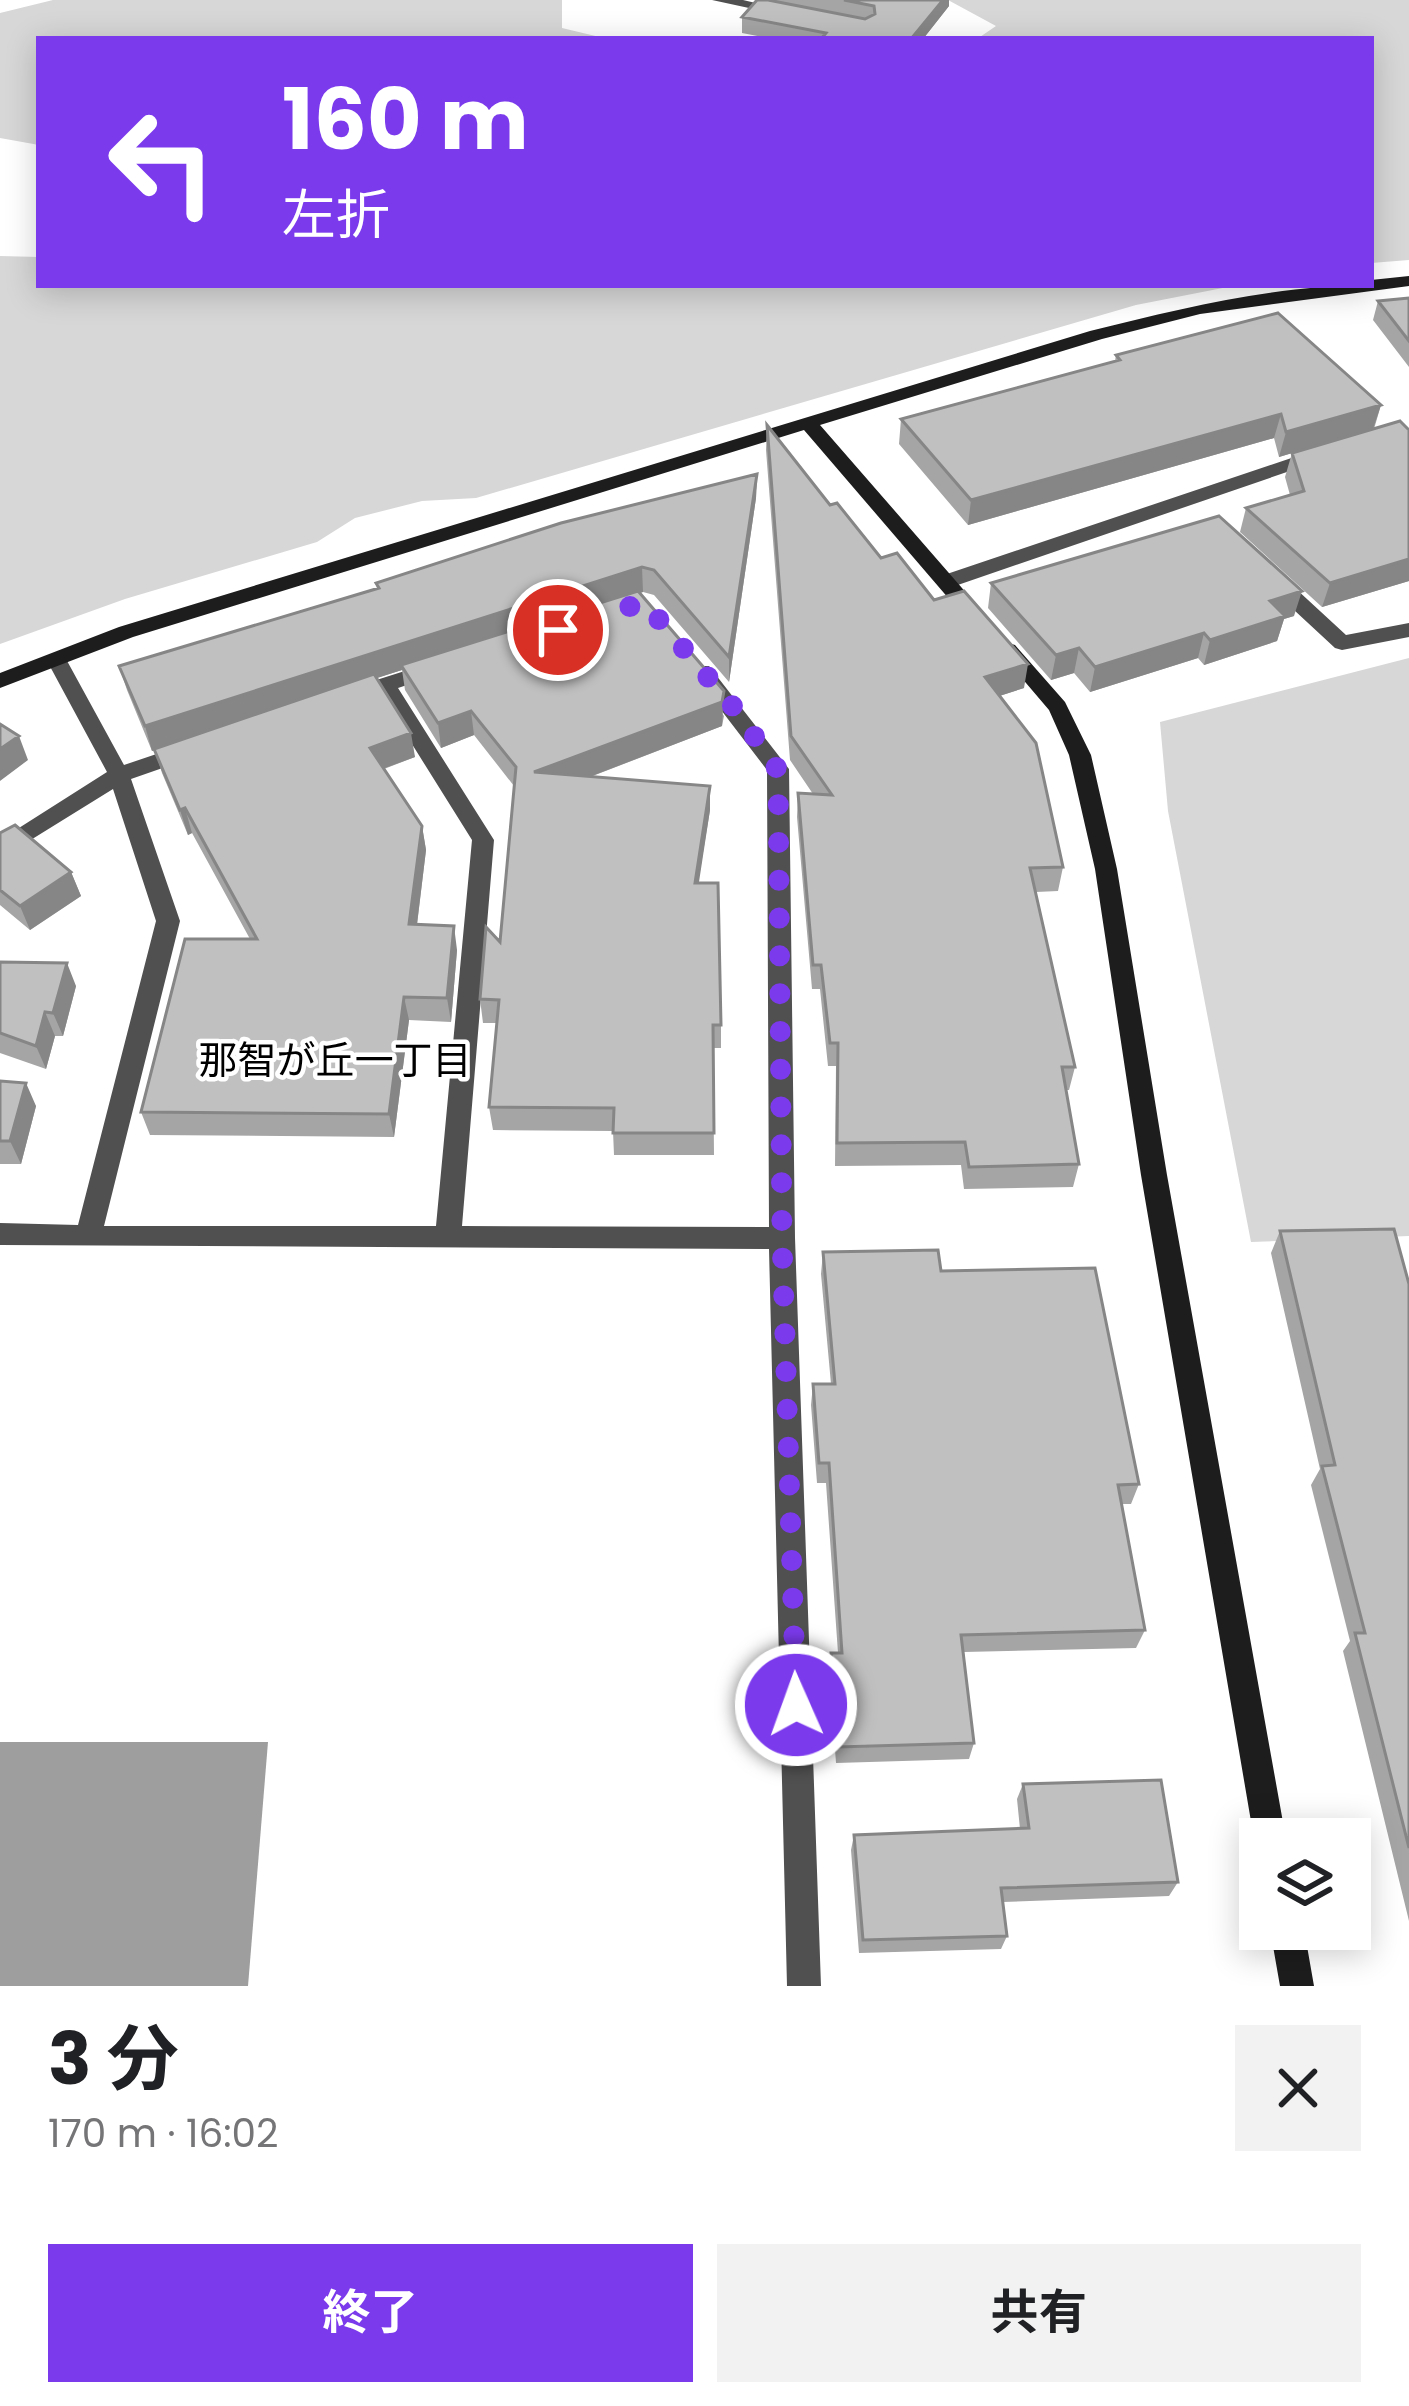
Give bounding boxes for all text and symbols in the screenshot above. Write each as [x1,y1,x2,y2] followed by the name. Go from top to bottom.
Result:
[282,61,529,178] text: 160 m
[84,84,240,240] icon: left
[282,177,390,253] text: 左折
[507,579,609,681] pin
[525,597,591,663] icon: arrive
[198,1033,472,1088] district label: 那智が丘一丁目
[733,1642,859,1768] position arrow
[1239,1818,1371,1950] map controls
[1239,1818,1371,1950] button: layers
[48,2008,179,2109] text: 3 分
[1235,2025,1361,2151] button: close
[48,2106,278,2161] text: 170 m · 16:02
[48,2244,693,2382] button: 終了
[717,2244,1361,2382] button: 共有

